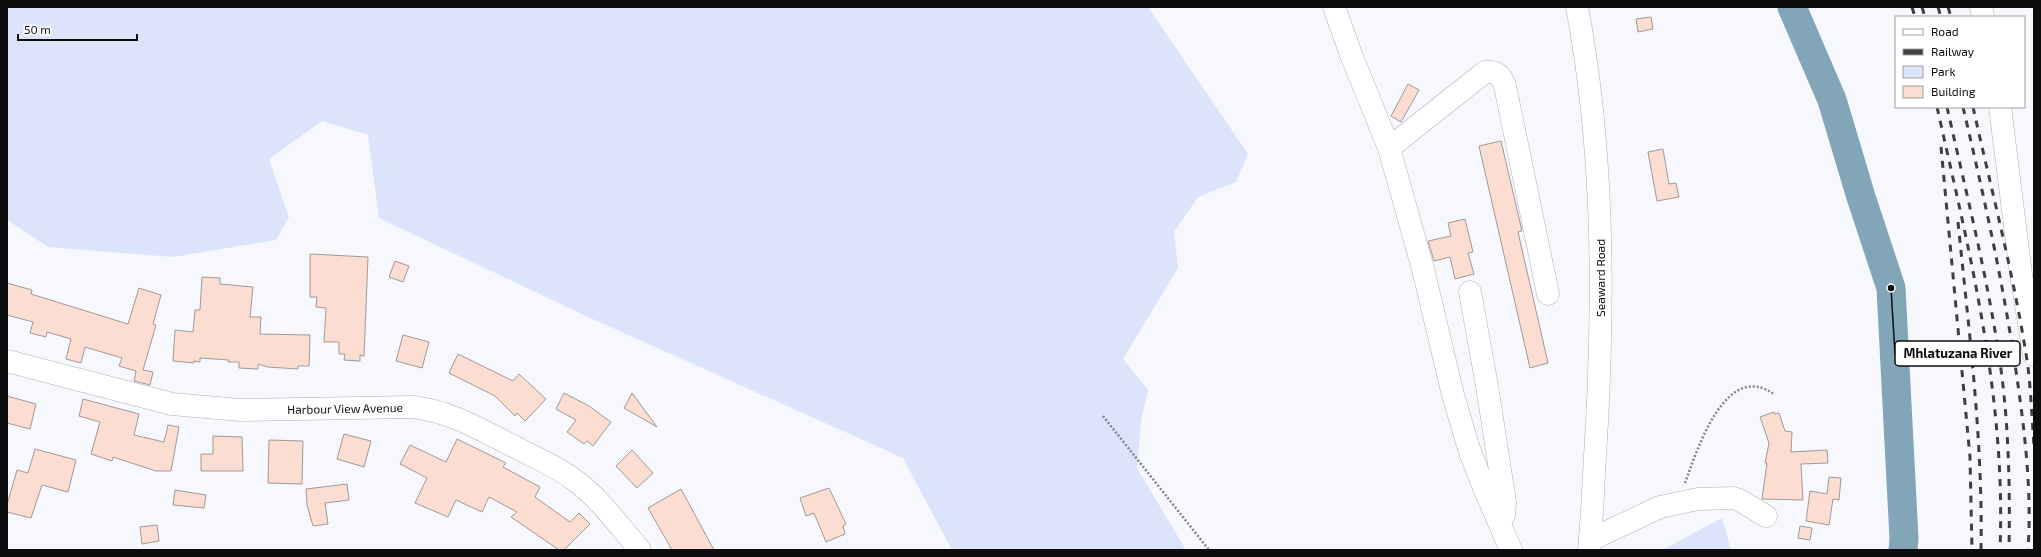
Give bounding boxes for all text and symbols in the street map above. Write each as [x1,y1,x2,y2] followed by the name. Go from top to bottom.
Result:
[18,16,137,42] scale bar
[1895,16,2025,108] legend
[24,22,51,36] text: 50 m
[1931,24,1959,38] text: Road
[1931,44,1975,58] text: Railway
[1931,64,1956,78] text: Park
[1931,84,1976,98] text: Building
[1593,239,1607,317] street label: Seaward Road
[1895,341,2020,366] callout: Mhlatuzana River
[1904,345,2013,361] text: Mhlatuzana River
[287,400,403,416] street label: Harbour View Avenue

